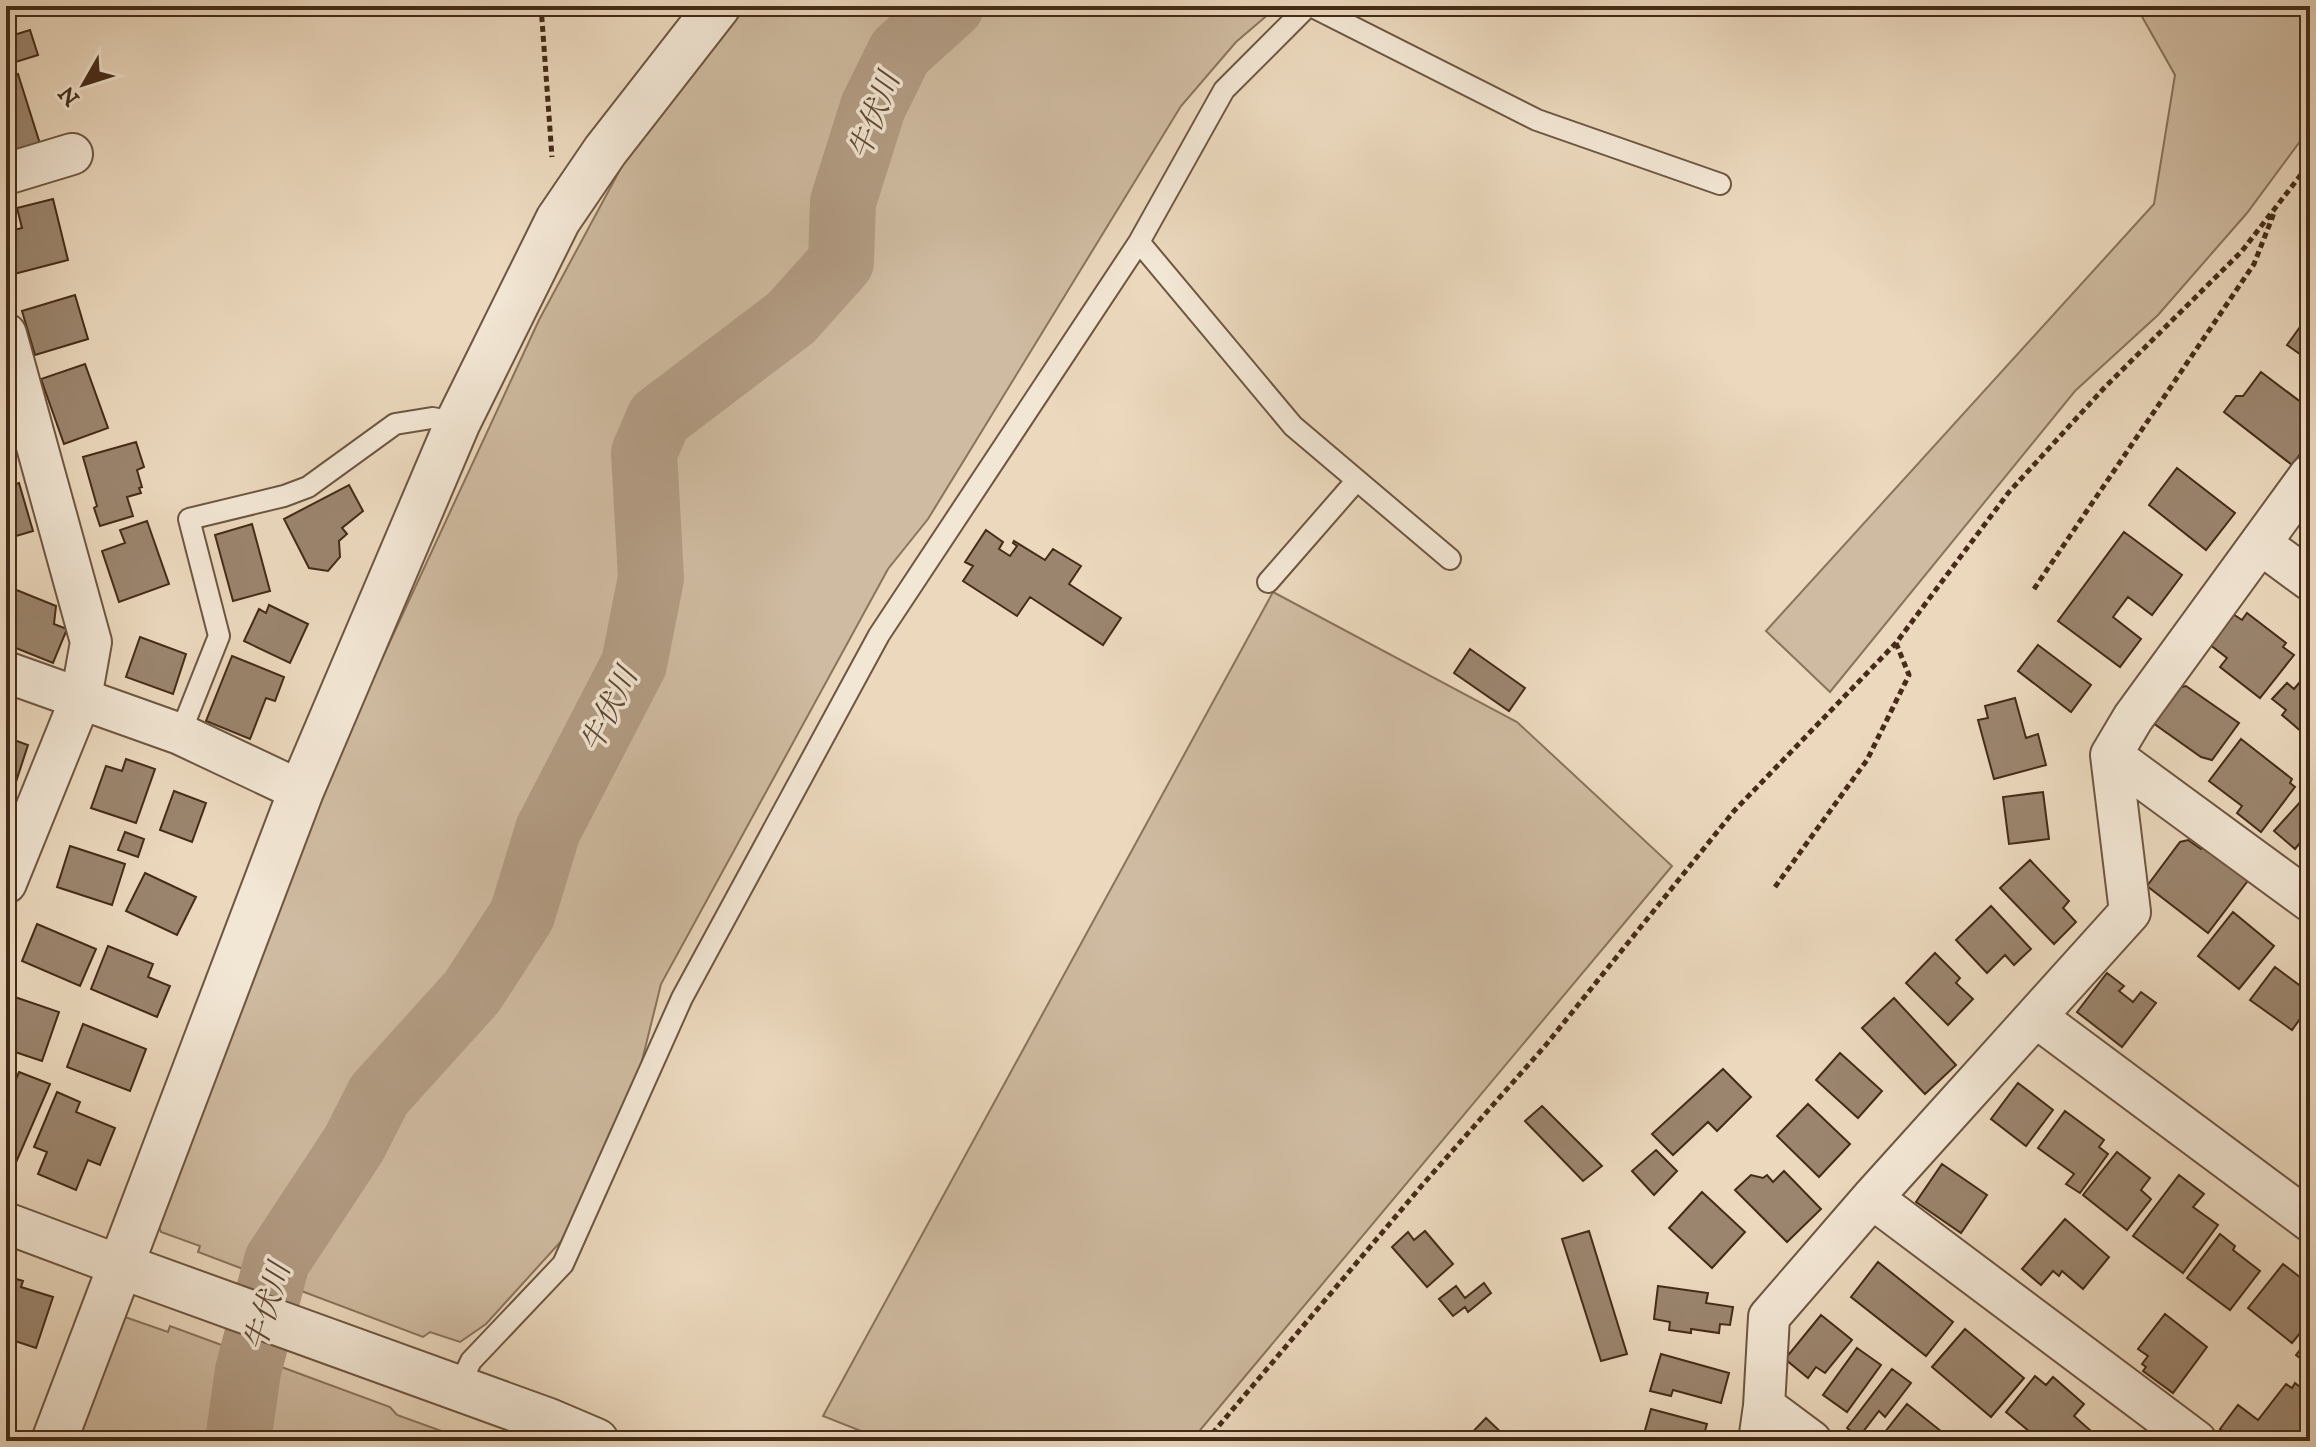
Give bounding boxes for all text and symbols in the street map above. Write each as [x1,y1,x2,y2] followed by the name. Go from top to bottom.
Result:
[44,44,124,124] north arrow
[842,65,910,165] water label: 牛伏川
[53,80,86,111] text: N
[574,659,648,759] water label: 牛伏川
[238,1256,300,1356] water label: 牛伏川

